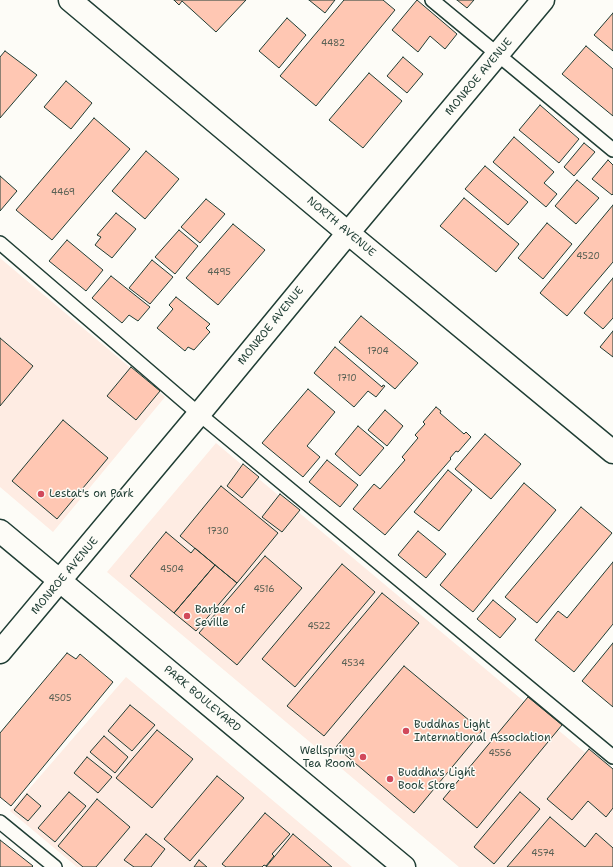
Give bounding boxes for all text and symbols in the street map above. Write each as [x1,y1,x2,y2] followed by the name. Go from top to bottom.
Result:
[443,36,515,118] street label: MONROE AVENUE
[321,39,345,49] house number: 4482
[51,188,75,198] house number: 4469
[304,194,378,260] street label: NORTH AVENUE
[576,252,600,262] house number: 4520
[207,268,231,278] house number: 4495
[235,284,307,368] street label: MONROE AVENUE
[367,347,389,357] house number: 1704
[338,374,356,384] house number: 1710
[49,487,134,501] place label: Lestat's on Park
[36,489,46,499] marker: Lestat's on Park
[207,527,229,537] house number: 1730
[29,535,101,617] street label: MONROE AVENUE
[160,565,184,575] house number: 4504
[254,585,274,595] house number: 4516
[195,603,245,629] place label: Barber of Seville
[182,611,192,621] marker: Barber of Seville
[307,622,331,632] house number: 4522
[341,659,365,669] house number: 4534
[161,663,243,735] street label: PARK BOULEVARD
[48,694,72,704] house number: 4505
[414,718,551,744] place label: Buddhas Light International Association
[401,726,411,736] marker: Buddhas Light International Association
[300,744,355,770] place label: Wellspring Tea Room
[489,749,511,759] house number: 4556
[358,752,368,762] marker: Wellspring Tea Room
[398,766,475,792] place label: Buddha's Light Book Store
[385,774,395,784] marker: Buddha's Light Book Store
[531,849,555,859] house number: 4574

